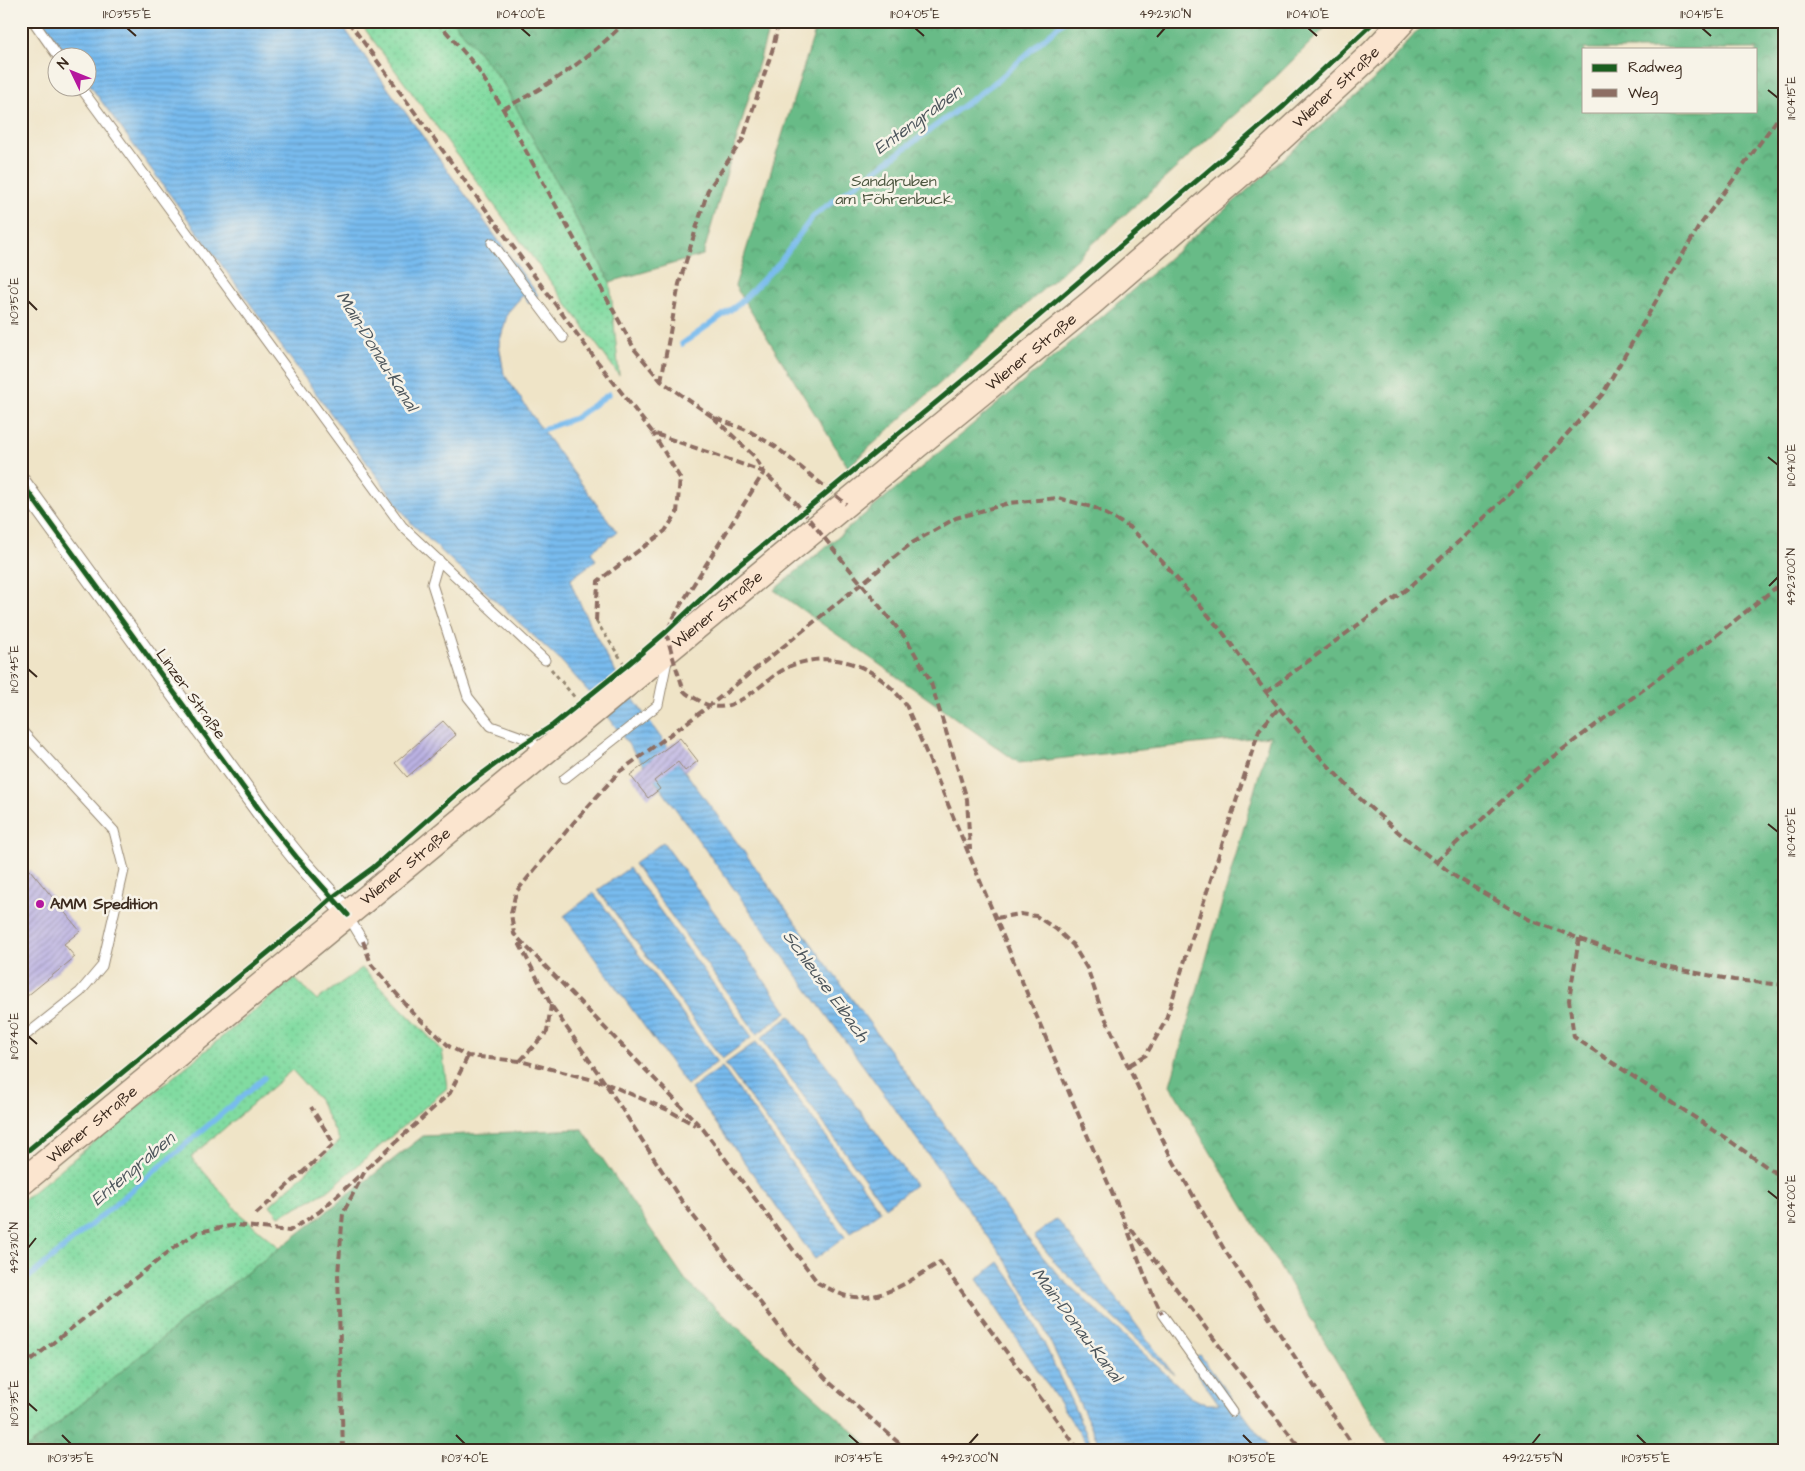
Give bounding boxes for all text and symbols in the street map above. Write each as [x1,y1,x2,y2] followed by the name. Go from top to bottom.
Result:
[103,6,151,23] text: 11°03'55"E
[497,6,545,23] text: 11°04'00"E
[890,6,940,23] text: 11°04'05"E
[1139,6,1191,23] text: 49°23'10"N
[1287,6,1329,23] text: 11°04'10"E
[1680,6,1724,23] text: 11°04'15"E
[1288,41,1385,133] street label: Wiener Straße
[48,48,98,98] north arrow
[1582,48,1758,112] legend
[53,54,74,74] text: N
[1628,57,1682,79] text: Radweg
[1783,76,1800,120] text: 11°04'15"E
[869,78,969,161] water label: Entengraben
[1628,83,1658,105] text: Weg
[835,170,953,210] park label: Sandgruben am Föhrenbuck
[6,277,23,325] text: 11°03'50"E
[330,286,425,418] water label: Main-Donau-Kanal
[981,308,1082,396] street label: Wiener Straße
[1783,444,1800,486] text: 11°04'10"E
[1783,548,1800,606] text: 49°23'00"N
[667,565,768,654] street label: Wiener Straße
[151,644,232,744] street label: Linzer Straße
[6,645,23,693] text: 11°03'45"E
[1783,807,1800,857] text: 11°04'05"E
[355,822,456,910] street label: Wiener Straße
[50,893,157,915] place label: AMM Spedition
[34,898,46,910] marker: AMM Spedition
[777,925,876,1048] water label: Schleuse Eibach
[6,1012,23,1060] text: 11°03'40"E
[42,1080,142,1169] street label: Wiener Straße
[86,1125,183,1212] water label: Entengraben
[1783,1175,1800,1223] text: 11°04'00"E
[6,1222,23,1274] text: 49°23'10"N
[1026,1263,1130,1389] water label: Main-Donau-Kanal
[6,1380,23,1426] text: 11°03'35"E
[48,1450,94,1467] text: 11°03'35"E
[441,1450,489,1467] text: 11°03'40"E
[835,1450,883,1467] text: 11°03'45"E
[940,1450,999,1467] text: 49°23'00"N
[1228,1450,1276,1467] text: 11°03'50"E
[1502,1450,1563,1467] text: 49°22'55"N
[1622,1450,1670,1467] text: 11°03'55"E

